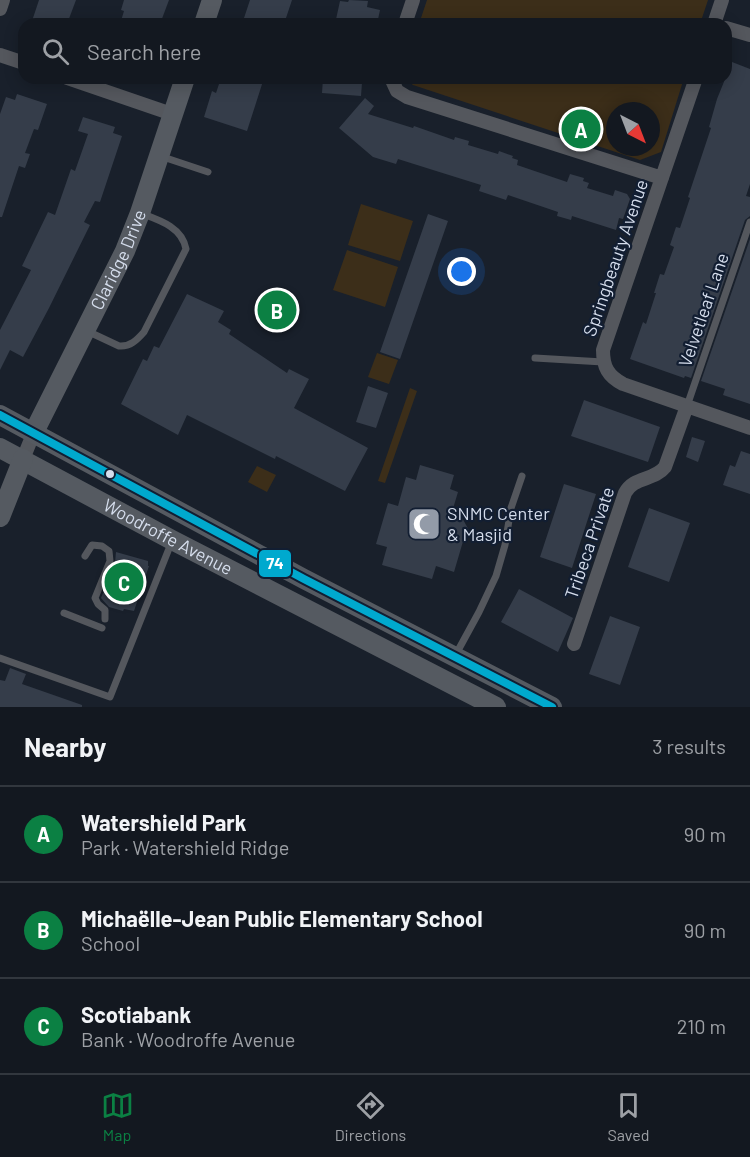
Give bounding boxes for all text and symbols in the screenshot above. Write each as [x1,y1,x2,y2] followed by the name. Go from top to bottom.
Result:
[18,18,732,84] search box
[39,35,72,68] icon: search
[87,38,201,64] text: Search here
[606,102,660,156] north arrow
[562,106,600,152] pin: A
[578,176,652,339] street label: Springbeauty Avenue
[85,206,150,313] street label: Claridge Drive
[673,250,733,370] street label: Velvetleaf Lane
[447,257,476,286] your location
[258,288,296,332] pin: B
[104,468,116,480] unlabelled marker
[560,484,619,602] street label: Tribeca Private
[100,493,237,579] street label: Woodroffe Avenue
[447,502,550,545] place label: SNMC Center & Masjid
[406,506,442,542] mosque icon: SNMC Center & Masjid
[258,549,292,578] line badge: 74
[266,553,284,572] text: 74
[104,560,144,604] pin: C
[24,731,106,762] text: Nearby
[652,734,726,758] text: 3 results
[81,809,247,835] text: Watershield Park
[37,822,50,846] text: A
[684,822,726,846] text: 90 m
[81,835,289,859] text: Park · Watershield Ridge
[81,905,483,931] text: Michaëlle-Jean Public Elementary School
[37,918,50,942] text: B
[684,918,726,942] text: 90 m
[81,931,140,955] text: School
[81,1001,191,1027] text: Scotiabank
[37,1014,50,1038] text: C
[677,1014,726,1038] text: 210 m
[81,1027,295,1051] text: Bank · Woodroffe Avenue
[101,1089,134,1144] tab: Map
[335,1089,406,1144] tab: Directions
[607,1089,649,1144] tab: Saved

